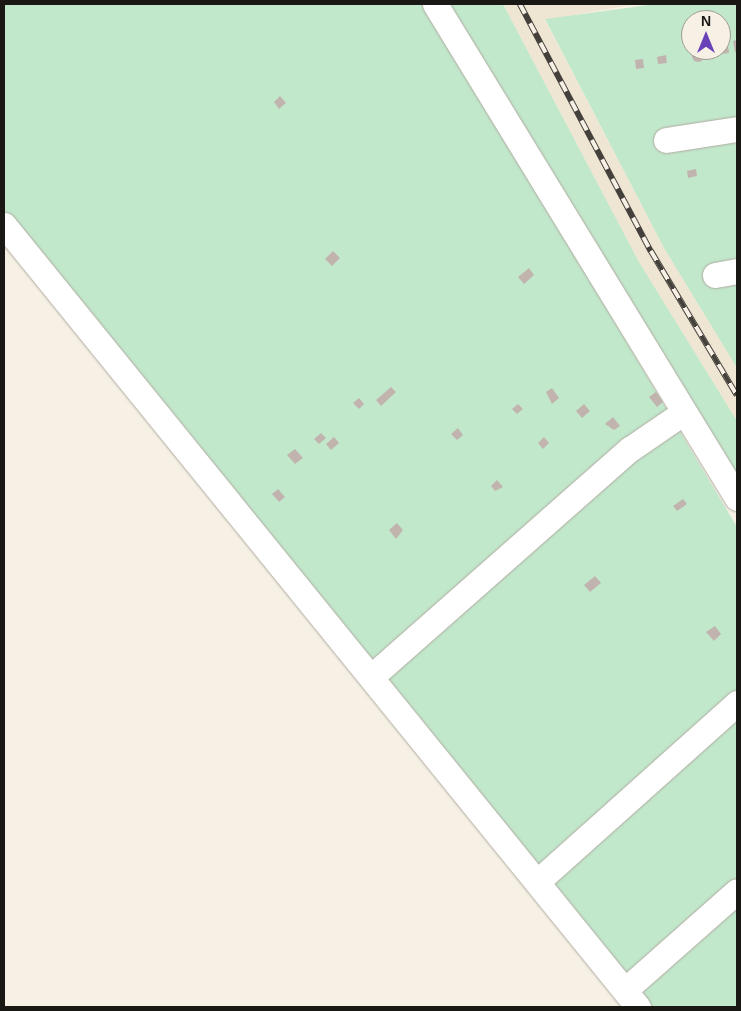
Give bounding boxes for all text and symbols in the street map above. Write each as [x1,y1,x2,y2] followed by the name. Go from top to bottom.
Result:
[681,10,731,60] north arrow
[701,13,711,29] text: N

